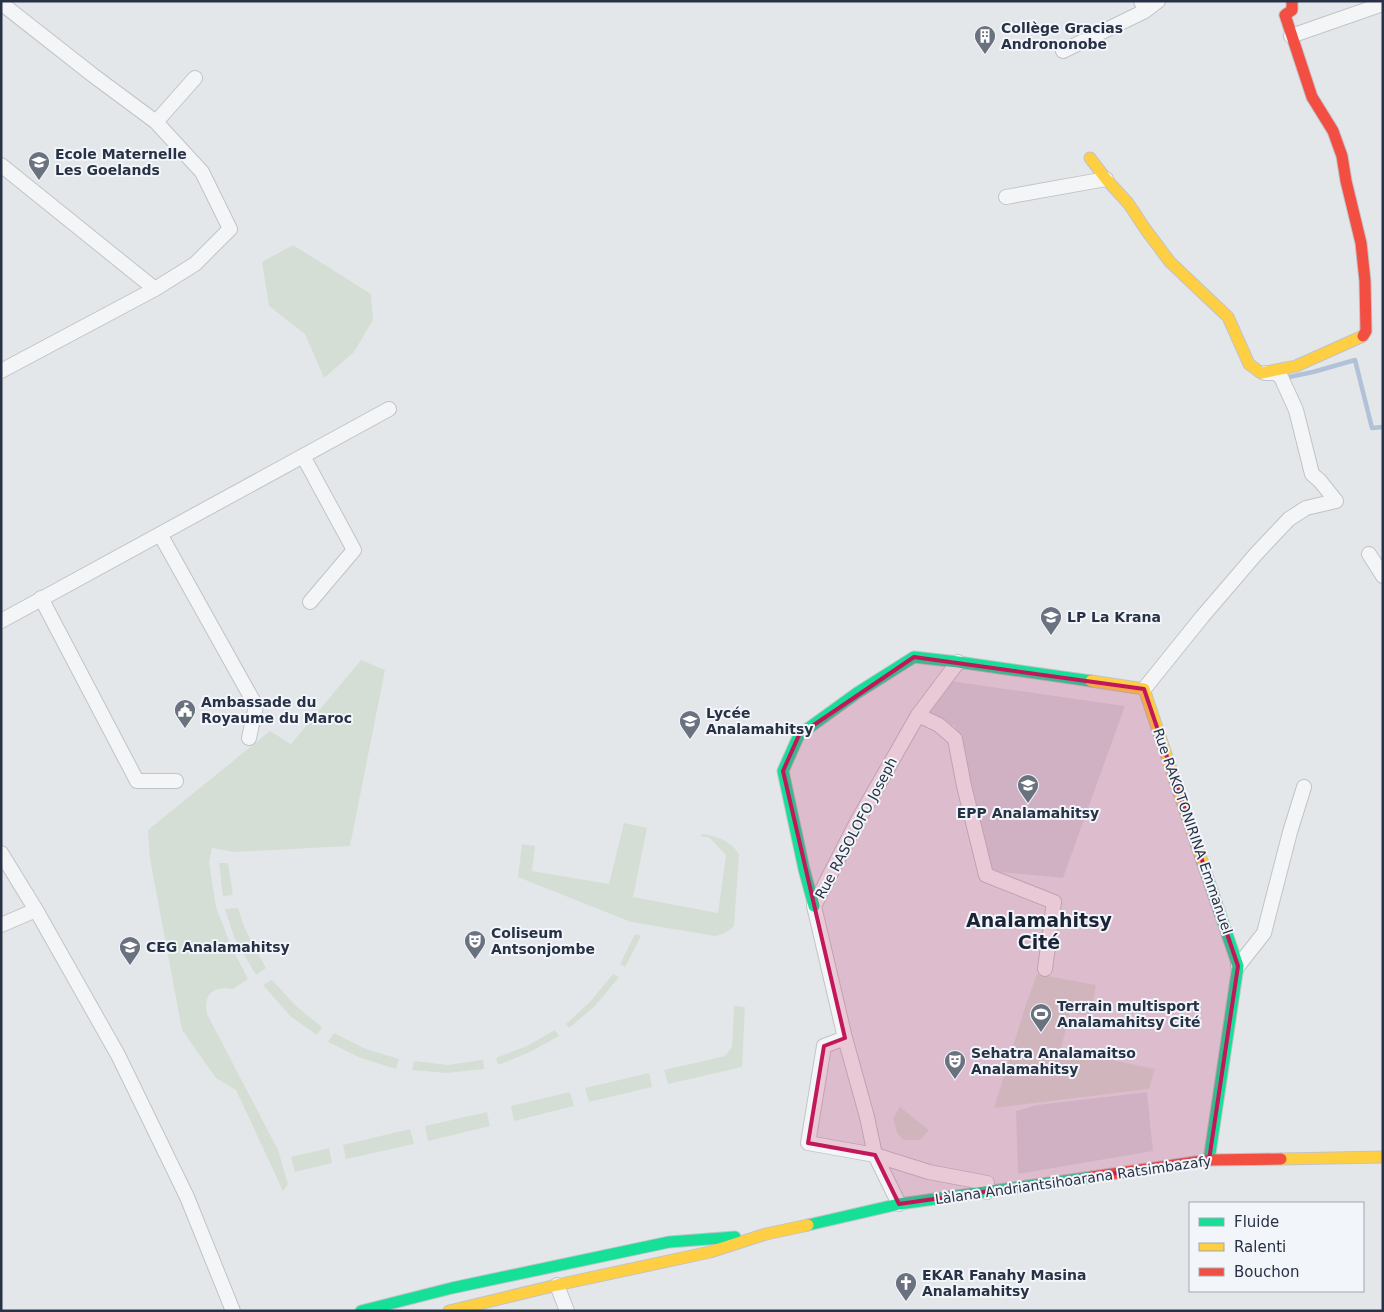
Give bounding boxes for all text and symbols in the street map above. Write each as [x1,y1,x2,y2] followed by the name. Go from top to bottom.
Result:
[1001,20,1123,52] place label: Collège Gracias Andrononobe
[973,24,997,55] building icon: Collège Gracias Andrononobe
[55,146,187,178] place label: Ecole Maternelle Les Goelands
[27,150,51,181] school or university icon: Ecole Maternelle Les Goelands
[1039,605,1063,636] school or university icon: LP La Krana
[1067,609,1161,625] place label: LP La Krana
[201,694,352,726] place label: Ambassade du Royaume du Maroc
[173,698,197,729] public building icon: Ambassade du Royaume du Maroc
[706,705,813,737] place label: Lycée Analamahitsy
[678,709,702,740] school or university icon: Lycée Analamahitsy
[1150,726,1236,936] street label: Rue RAKOTONIRINA Emmanuel
[812,755,900,901] street label: Rue RASOLOFO Joseph
[1016,773,1040,804] school or university icon: EPP Analamahitsy
[957,805,1099,821] place label: EPP Analamahitsy
[966,909,1113,953] district label: Analamahitsy Cité
[491,925,595,957] place label: Coliseum Antsonjombe
[463,929,487,960] theatre icon: Coliseum Antsonjombe
[118,935,142,966] school or university icon: CEG Analamahitsy
[146,939,290,955] place label: CEG Analamahitsy
[1057,998,1201,1030] place label: Terrain multisport Analamahitsy Cité
[1029,1002,1053,1033] sports icon: Terrain multisport Analamahitsy Cité
[971,1045,1136,1077] place label: Sehatra Analamaitso Analamahitsy
[943,1049,967,1080] theatre icon: Sehatra Analamaitso Analamahitsy
[934,1153,1212,1207] street label: Làlana Andriantsihoarana Ratsimbazafy
[1189,1202,1364,1292] legend
[1234,1213,1279,1231] text: Fluide
[1234,1238,1286,1256] text: Ralenti
[1234,1263,1299,1281] text: Bouchon
[922,1267,1086,1299] place label: EKAR Fanahy Masina Analamahitsy
[894,1271,918,1302] church icon: EKAR Fanahy Masina Analamahitsy

